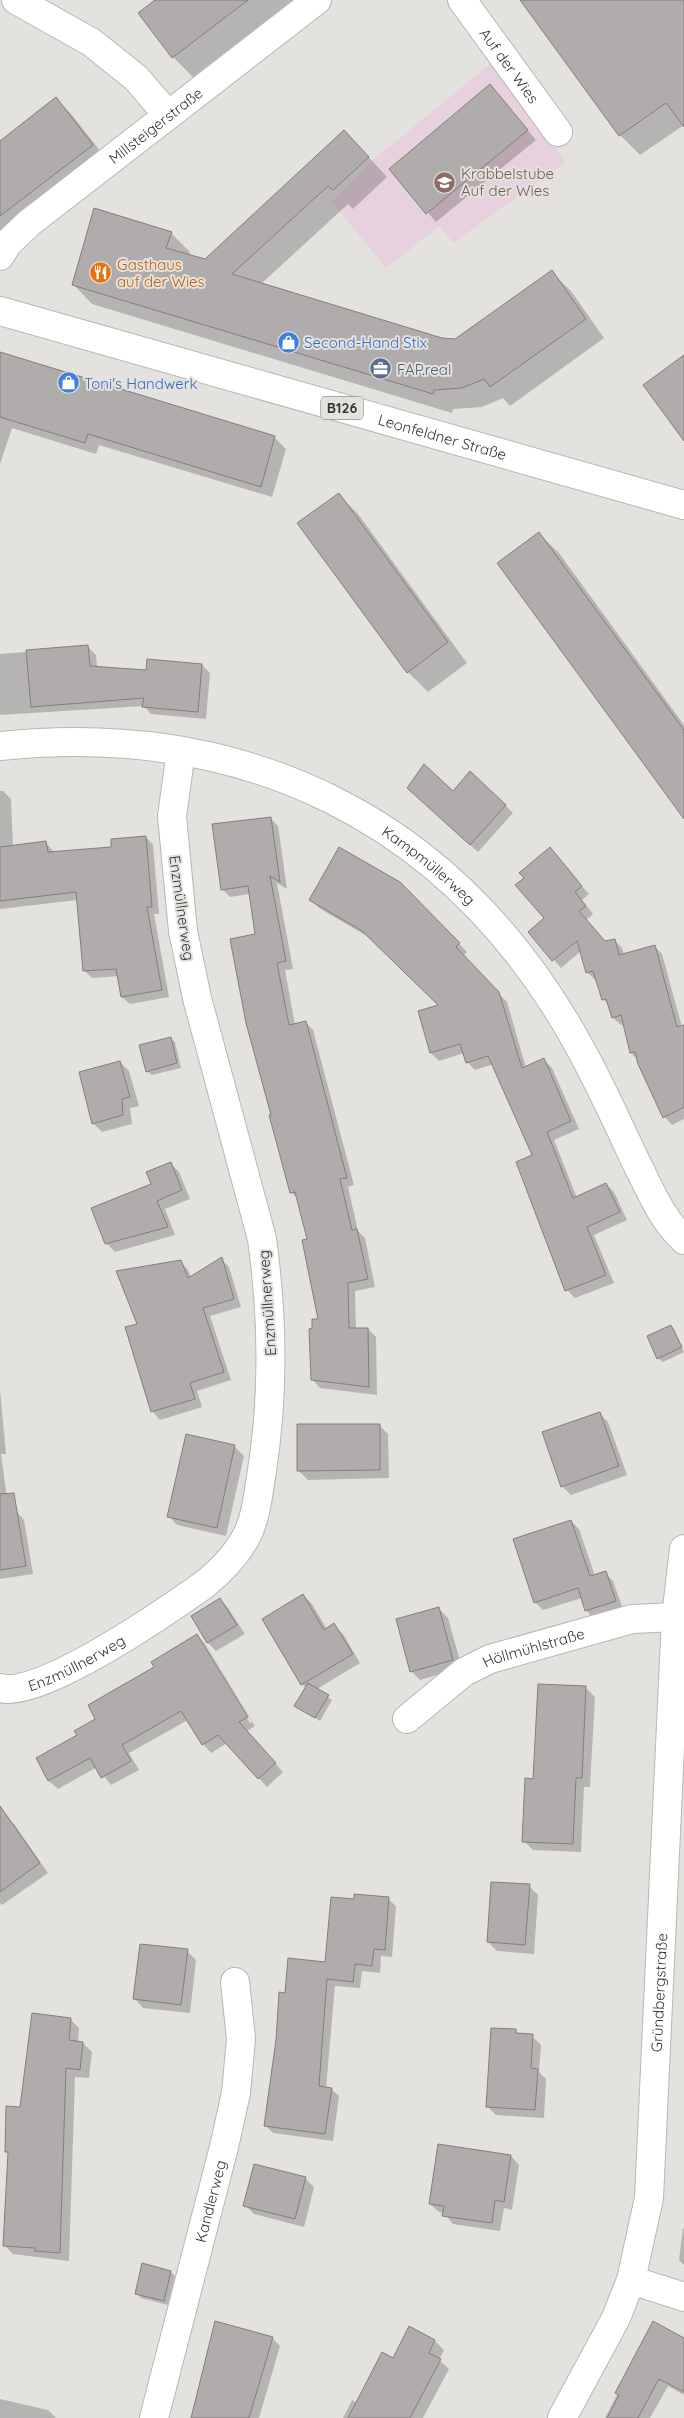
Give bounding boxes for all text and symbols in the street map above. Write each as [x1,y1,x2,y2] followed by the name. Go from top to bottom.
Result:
[476,24,543,107] street label: Auf der Wies
[104,83,206,168] street label: Millsteigerstraße
[461,164,554,200] place label: Krabbelstube Auf der Wies
[433,170,457,194] school or university icon: Krabbelstube Auf der Wies
[117,255,205,291] place label: Gasthaus auf der Wies
[89,261,113,285] restaurant icon: Gasthaus auf der Wies
[276,330,300,354] shop icon: Second-Hand Stix
[304,333,427,352] place label: Second-Hand Stix
[369,357,393,381] office icon: FAP.real
[397,360,451,379] place label: FAP.real
[56,371,80,395] shop icon: Toni's Handwerk
[84,374,197,393] place label: Toni's Handwerk
[321,396,363,419] road number: B126
[376,409,509,464] street label: Leonfeldner Straße
[379,821,479,909] street label: Kampmüllerweg
[165,854,199,962] street label: Enzmüllnerweg
[254,1249,280,1357] street label: Enzmüllnerweg
[479,1623,587,1671] street label: Höllmühlstraße
[25,1630,128,1695] street label: Enzmüllnerweg
[646,1933,671,2053] street label: Gründbergstraße
[190,2158,230,2244] street label: Kandlerweg

